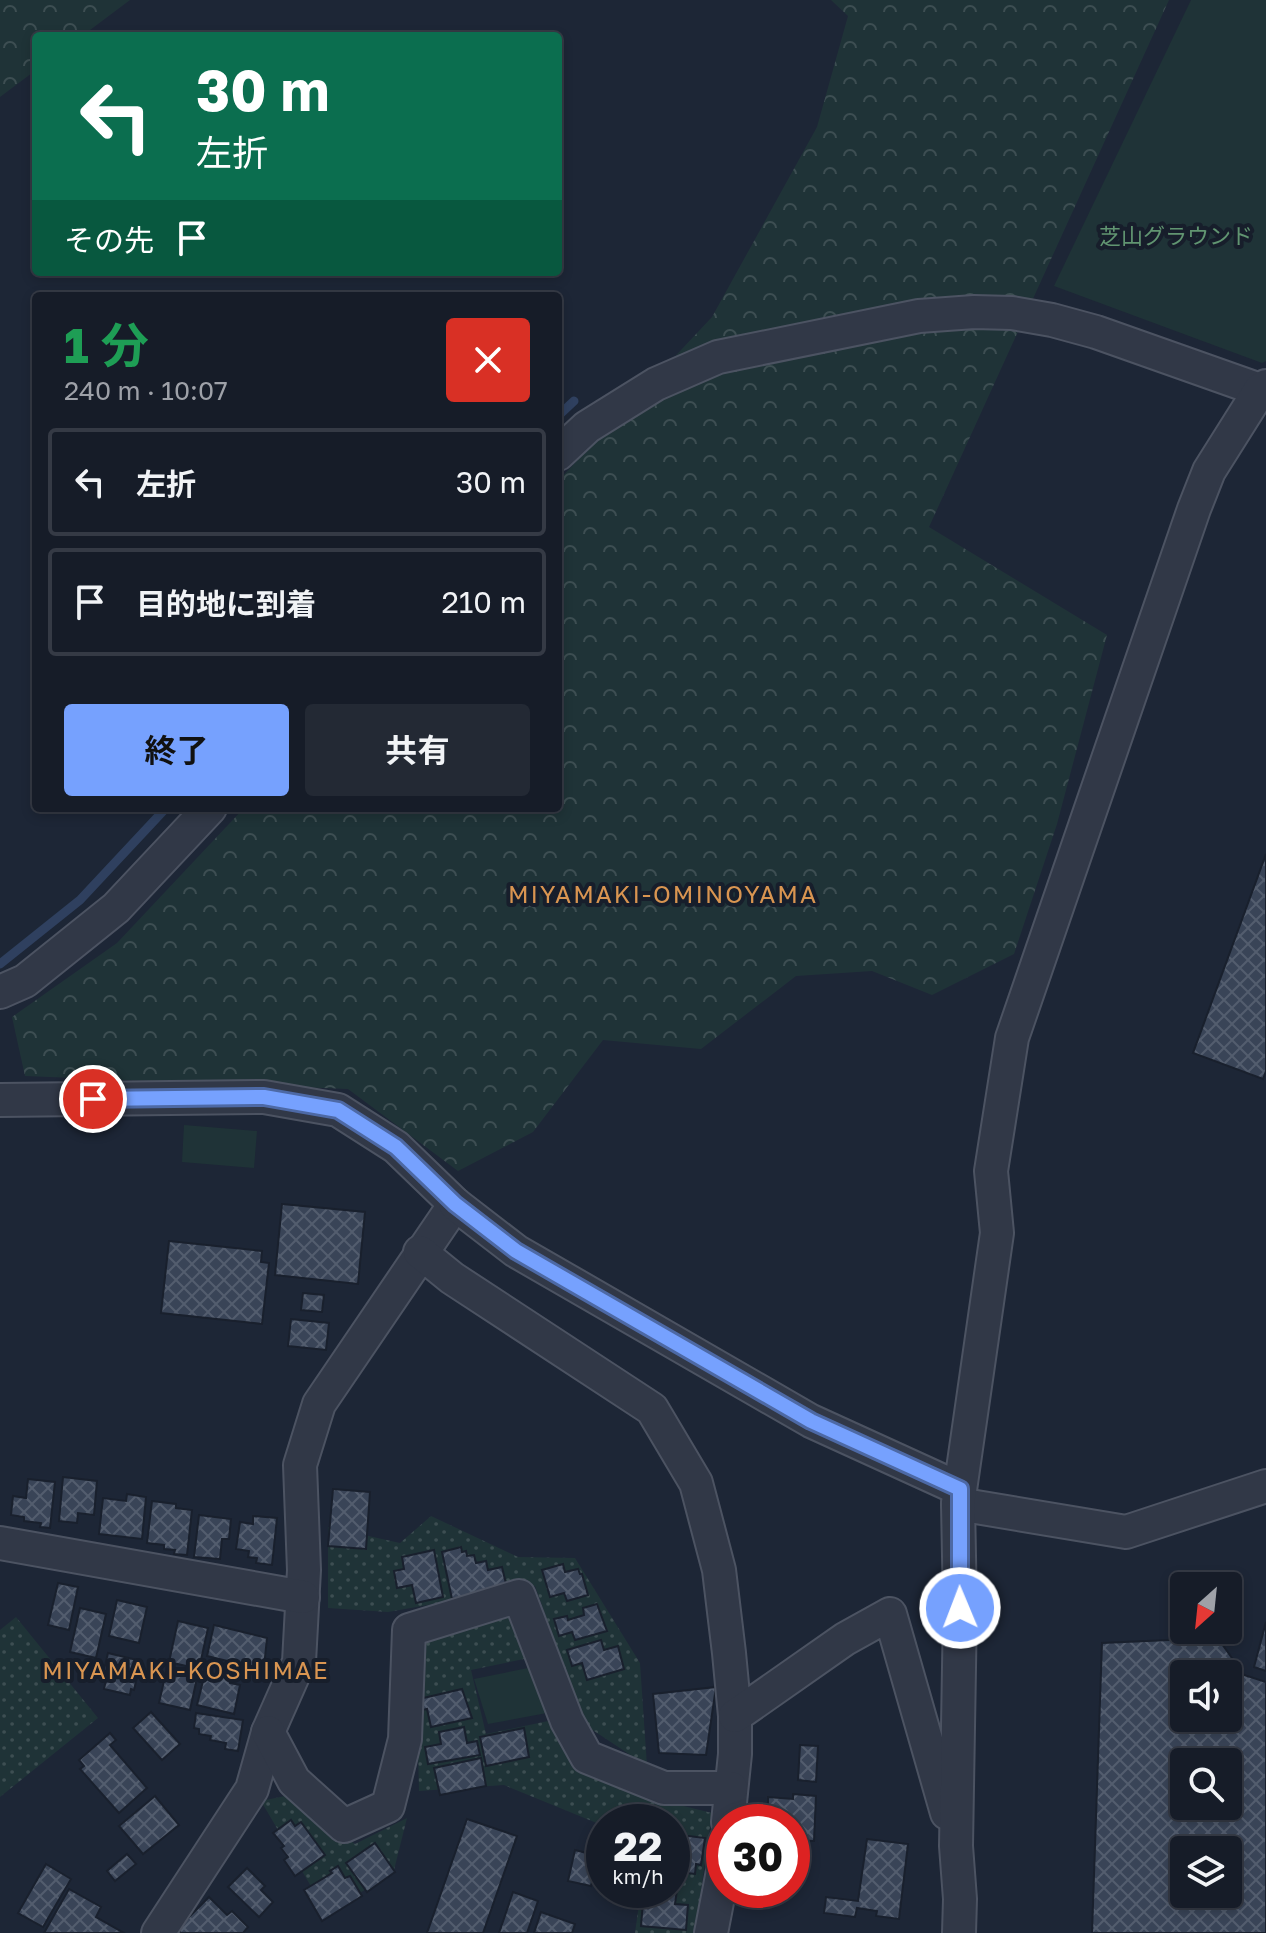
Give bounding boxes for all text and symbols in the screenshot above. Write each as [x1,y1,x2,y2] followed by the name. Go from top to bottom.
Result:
[196,56,330,123] text: 30 m
[64,64,168,168] icon: left
[196,131,268,174] text: 左折
[170,216,214,260] icon: arrive
[64,222,154,258] text: その先
[1099,222,1253,249] park label: 芝山グラウンド
[64,316,149,374] text: 1 分
[446,318,530,402] button: close
[64,375,228,406] text: 240 m · 10:07
[68,460,112,504] icon: left
[456,464,526,500] text: 30 m
[136,466,196,502] text: 左折
[68,580,112,624] icon: arrive
[441,584,526,620] text: 210 m
[136,586,316,622] text: 目的地に到着
[64,704,289,796] button: 終了
[305,704,530,796] button: 共有
[508,879,818,908] district label: MIYAMAKI-OMINOYAMA
[59,1065,127,1133] pin
[71,1077,115,1121] icon: arrive
[918,1566,1002,1650] position arrow
[1170,1572,1242,1644] north arrow
[1170,1572,1242,1908] map controls
[42,1655,330,1684] district label: MIYAMAKI-KOSHIMAE
[1170,1660,1242,1732] button: sound
[1170,1748,1242,1820] button: search
[706,1804,810,1908] speed limit sign: 30
[614,1822,662,1870] text: 22
[1170,1836,1242,1908] button: layers
[613,1864,663,1888] text: km/h

